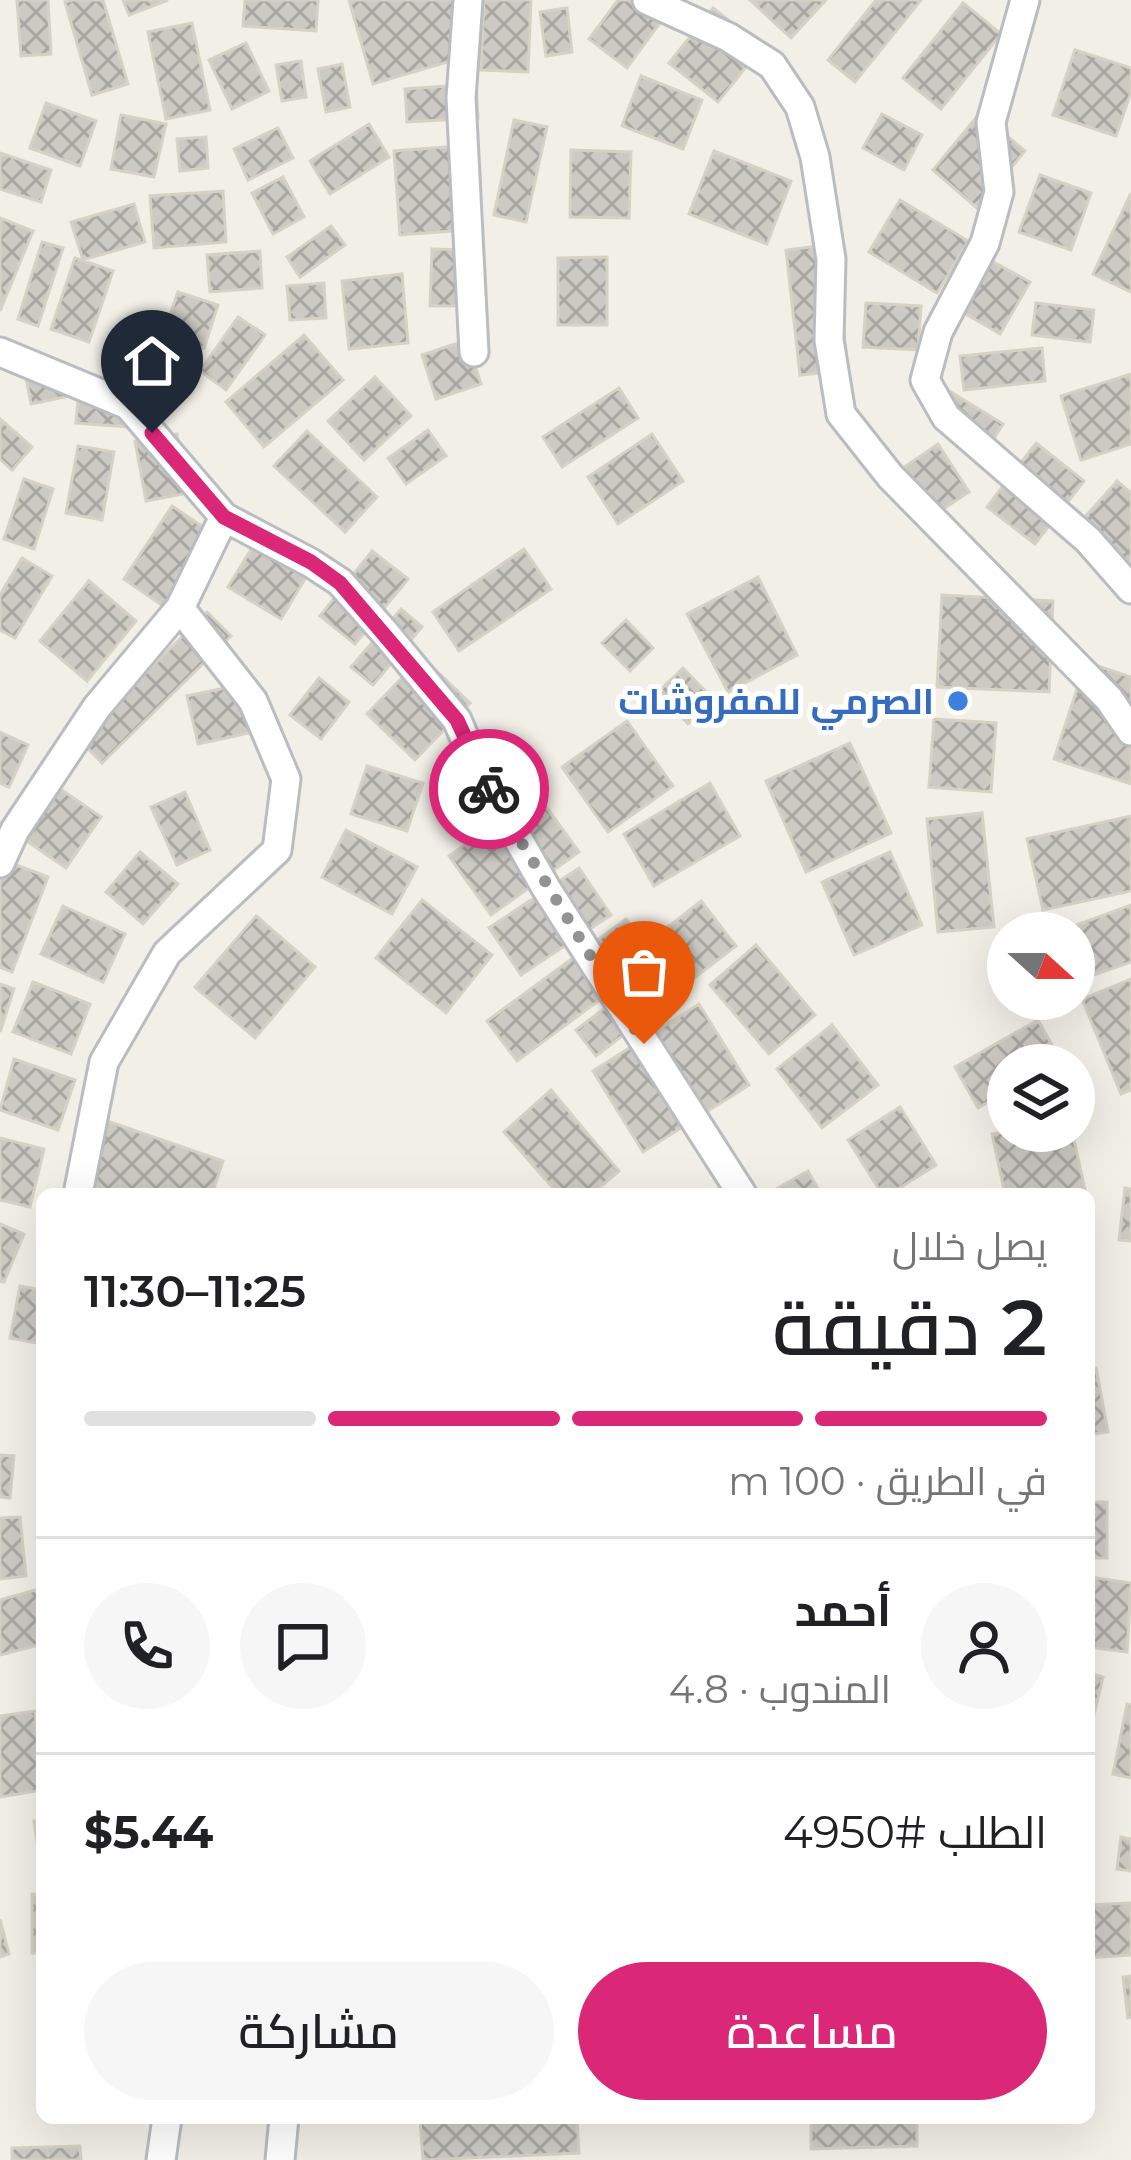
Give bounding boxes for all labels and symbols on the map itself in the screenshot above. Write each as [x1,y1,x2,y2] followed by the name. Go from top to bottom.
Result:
[101,310,203,433] pin
[619,679,934,731] place label: الصرمي للمفروشات
[945,688,971,714] marker: الصرمي للمفروشات
[429,729,549,849] courier
[987,912,1095,1020] north arrow
[593,921,695,1044] pin

